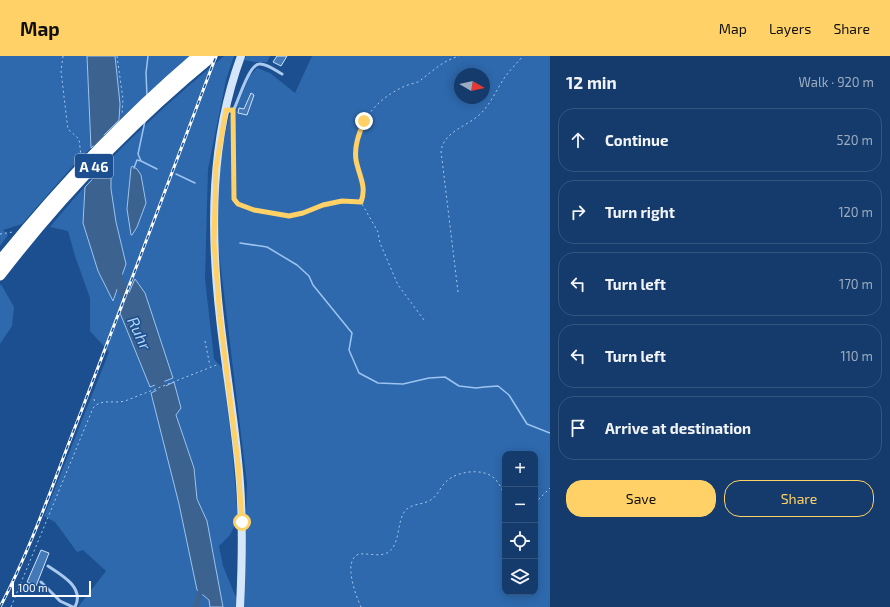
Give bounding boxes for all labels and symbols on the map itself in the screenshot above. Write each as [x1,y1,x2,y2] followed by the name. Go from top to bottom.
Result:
[454,68,490,104] north arrow
[355,112,373,130] route end
[75,154,113,178] road number: A 46
[124,313,156,353] water label: Ruhr
[233,513,251,531] route start
[12,579,91,598] scale bar

